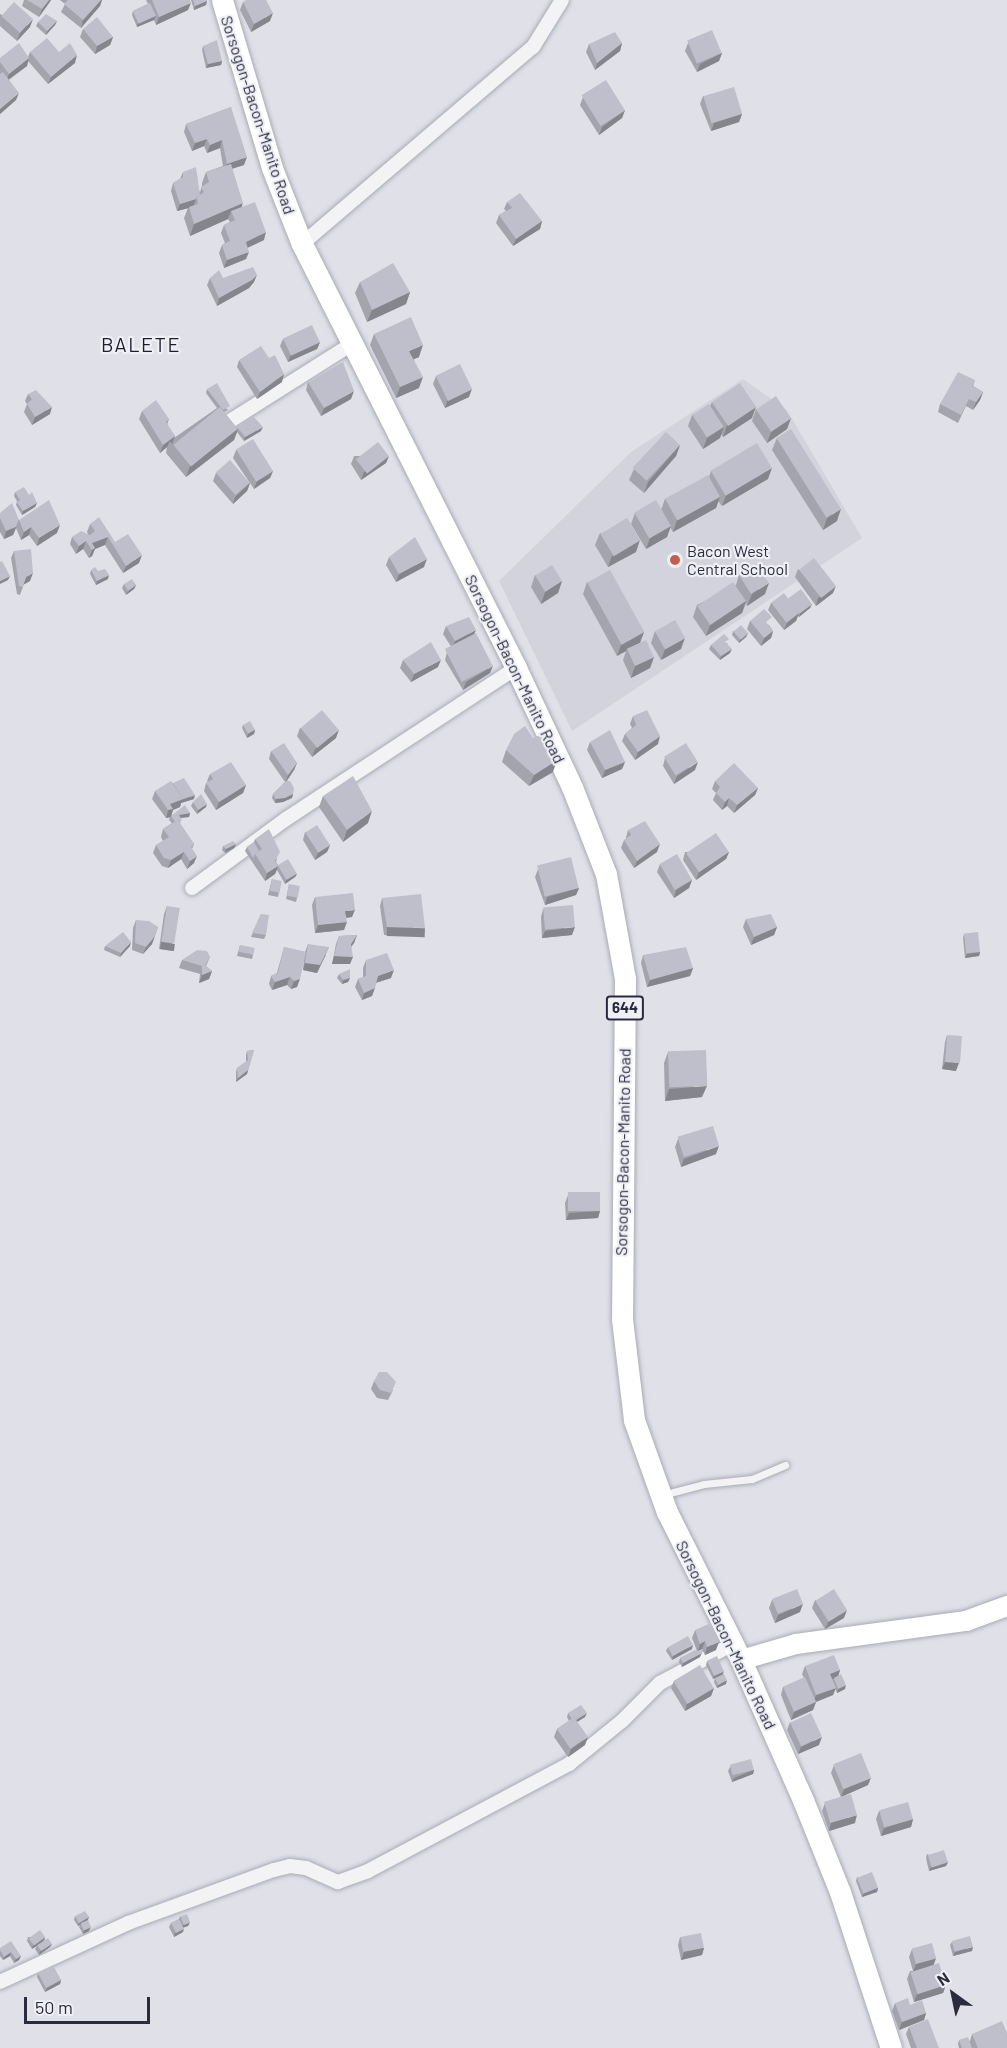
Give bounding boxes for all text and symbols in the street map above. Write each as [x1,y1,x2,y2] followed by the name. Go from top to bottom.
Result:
[217,13,299,217] street label: Sorsogon-Bacon-Manito Road
[101,332,181,356] district label: BALETE
[687,541,788,579] place label: Bacon West Central School
[668,553,682,567] marker: Bacon West Central School
[461,572,569,766] street label: Sorsogon-Bacon-Manito Road
[606,996,644,1020] road number: 644
[612,1048,634,1256] street label: Sorsogon-Bacon-Manito Road
[672,1538,780,1732] street label: Sorsogon-Bacon-Manito Road
[923,1964,983,2024] north arrow
[933,1968,953,1989] text: N
[27,1985,153,2023] scale bar
[35,1996,73,2018] text: 50 m

